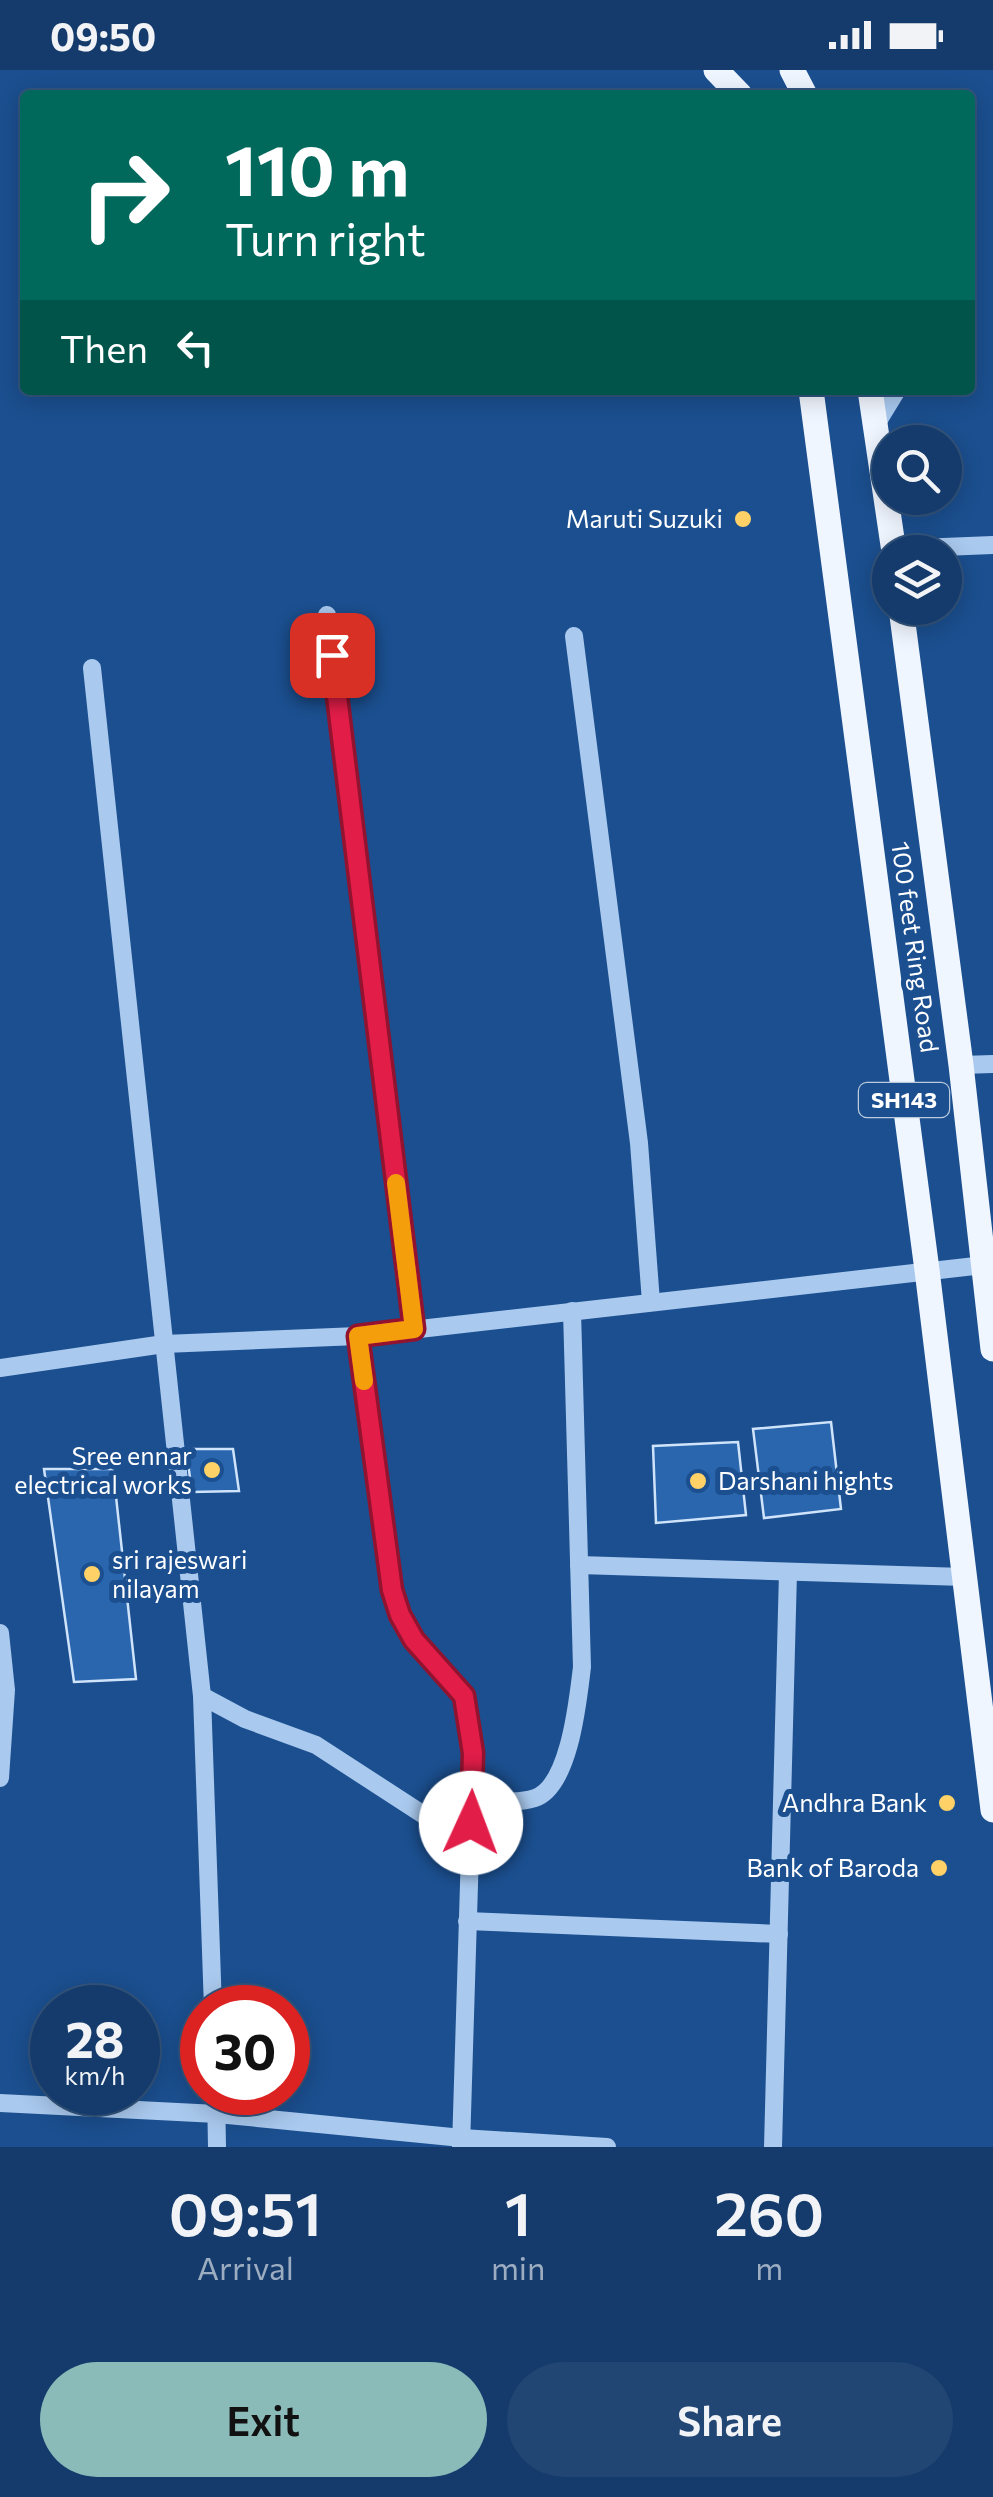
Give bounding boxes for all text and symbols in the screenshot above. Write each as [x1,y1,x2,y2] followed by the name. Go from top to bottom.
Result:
[50,12,156,59] text: 09:50
[225,125,409,210] text: 110 m
[60,130,190,260] icon: right
[225,210,426,265] text: Turn right
[168,320,223,375] icon: left
[60,324,148,371] text: Then
[872,425,962,625] map controls
[872,425,962,515] button: search
[566,503,723,533] place label: Maruti Suzuki
[732,508,754,530] marker: Maruti Suzuki
[872,535,962,625] button: layers
[290,613,375,698] pin
[305,628,360,683] icon: arrive
[886,839,946,1054] street label: 100 feet Ring Road
[859,1083,949,1117] road number: SH143
[14,1440,192,1499] place label: Sree ennar electrical works
[201,1459,223,1481] marker: Sree ennar electrical works
[718,1465,894,1495] place label: Darshani hights
[687,1470,709,1492] marker: Darshani hights
[112,1544,247,1603] place label: sri rajeswari nilayam
[81,1563,103,1585] marker: sri rajeswari nilayam
[419,1771,523,1875] position arrow
[782,1787,927,1817] place label: Andhra Bank
[936,1792,958,1814] marker: Andhra Bank
[746,1852,919,1882] place label: Bank of Baroda
[928,1857,950,1879] marker: Bank of Baroda
[180,1985,310,2115] speed limit sign: 30
[65,2007,125,2068] text: 28
[65,2060,125,2090] text: km/h
[169,2175,322,2248] text: 09:51
[505,2175,531,2248] text: 1
[714,2175,824,2248] text: 260
[197,2247,294,2287] text: Arrival
[491,2247,545,2287] text: min
[755,2247,783,2287] text: m
[40,2362,487,2477] button: Exit
[507,2362,953,2477] button: Share

